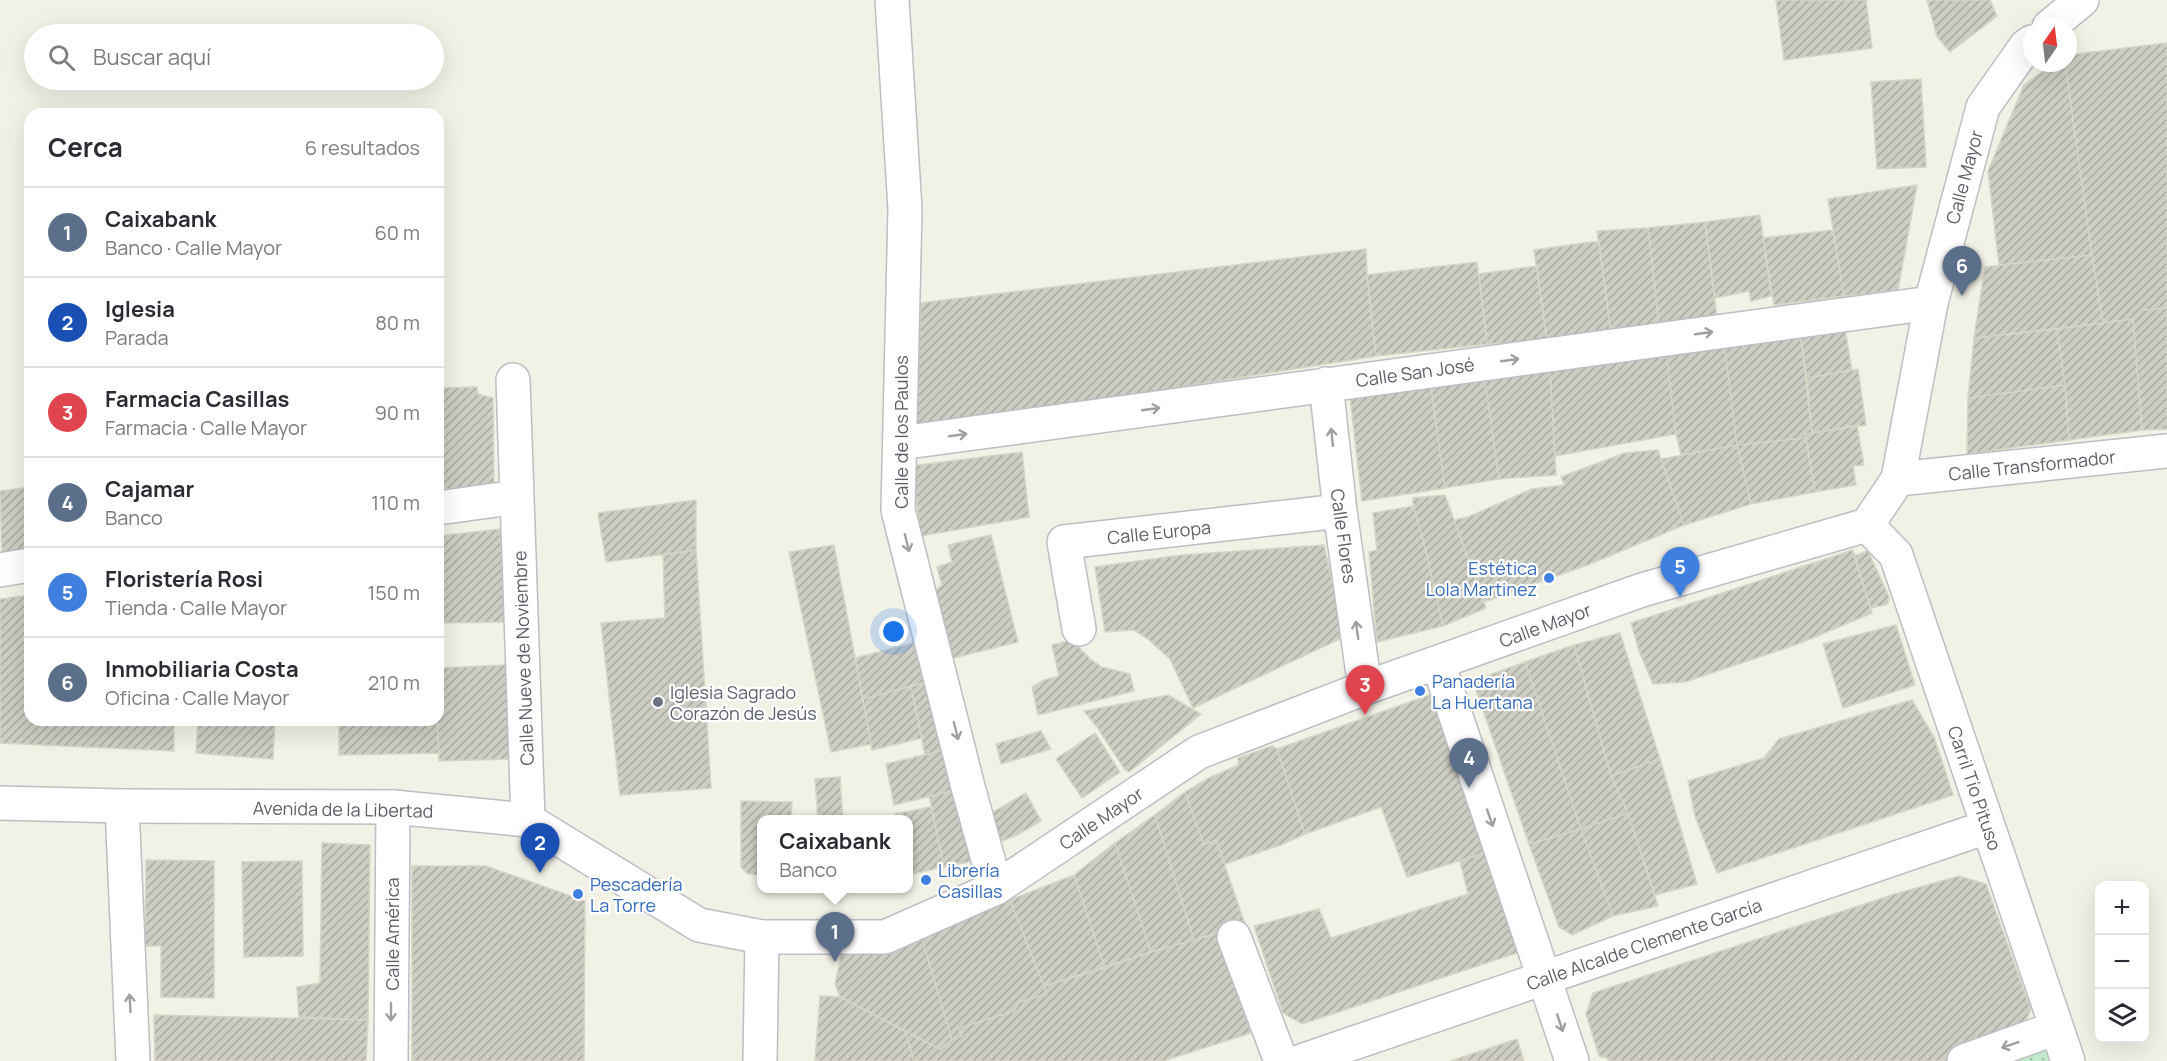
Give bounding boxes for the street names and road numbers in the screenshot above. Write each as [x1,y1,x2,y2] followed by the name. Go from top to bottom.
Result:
[1940,127,1988,227] street label: Calle Mayor
[1354,352,1476,392] street label: Calle San José
[889,355,913,509] street label: Calle de los Paulos
[1947,444,2117,486] street label: Calle Transformador
[1325,487,1363,585] street label: Calle Flores
[1106,515,1212,549] street label: Calle Europa
[507,550,539,766] street label: Calle Nueve de Noviembre
[1496,597,1595,653] street label: Calle Mayor
[1942,723,2008,853] street label: Carril Tío Pituso
[1054,781,1148,855] street label: Calle Mayor
[253,795,433,823] street label: Avenida de la Libertad
[380,877,404,991] street label: Calle América
[1523,892,1765,996] street label: Calle Alcalde Clemente García

